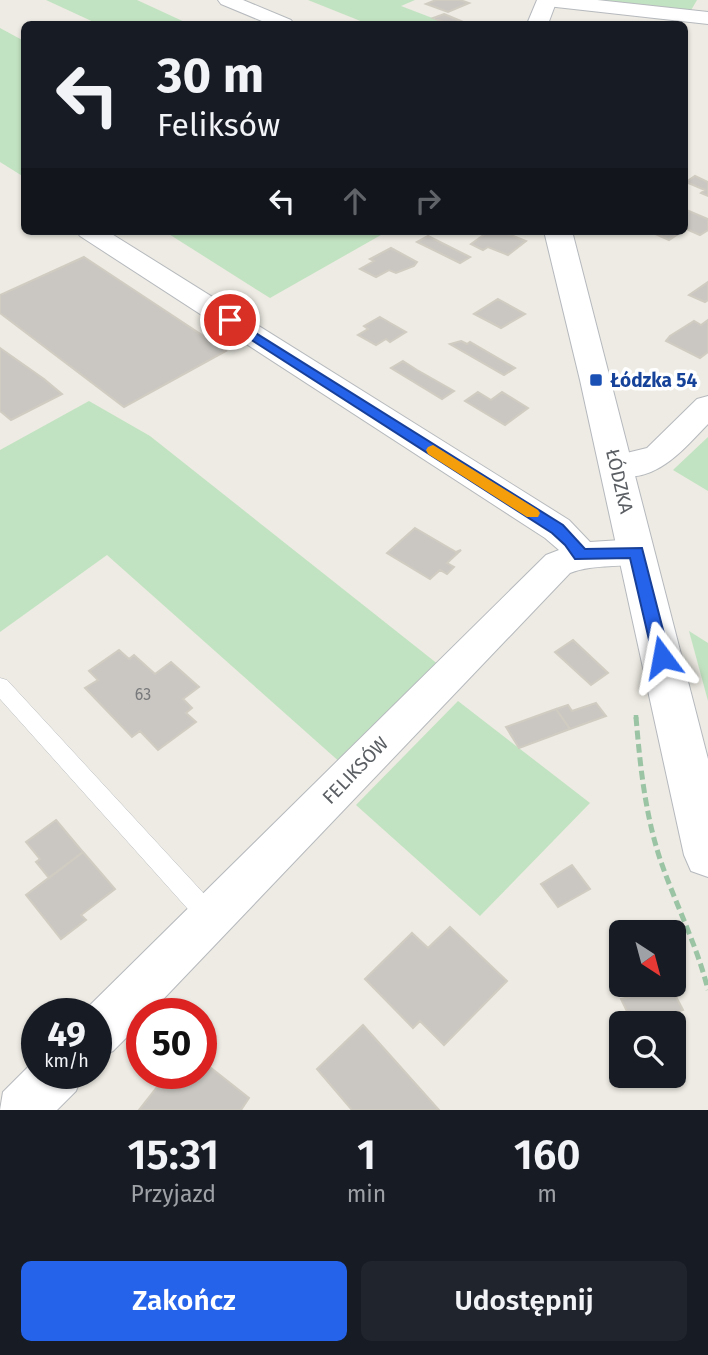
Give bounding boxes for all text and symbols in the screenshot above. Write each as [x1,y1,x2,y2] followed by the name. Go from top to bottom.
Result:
[157,46,264,105] text: 30 m
[42,49,133,140] icon: left
[157,106,280,144] text: Feliksów
[263,182,301,220] icon: left
[336,182,374,220] icon: ahead
[409,182,447,220] icon: right
[200,290,260,350] pin
[211,301,249,339] icon: arrive
[610,369,698,392] place label: Łódzka 54
[588,372,604,388] marker: Łódzka 54
[601,446,638,516] street label: ŁÓDZKA
[625,620,699,694] position arrow
[135,685,151,704] house number: 63
[318,732,393,809] street label: FELIKSÓW
[609,920,686,998] north arrow
[609,920,686,1088] map controls
[126,998,217,1089] speed limit sign: 50
[609,1011,686,1088] button: search
[47,1013,86,1055] text: 49
[44,1050,89,1072] text: km/h
[127,1130,219,1180] text: 15:31
[357,1130,376,1180] text: 1
[514,1130,581,1180] text: 160
[131,1180,216,1208] text: Przyjazd
[347,1180,386,1208] text: min
[537,1180,557,1208] text: m
[21,1261,347,1341] button: Zakończ
[361,1261,687,1341] button: Udostępnij

